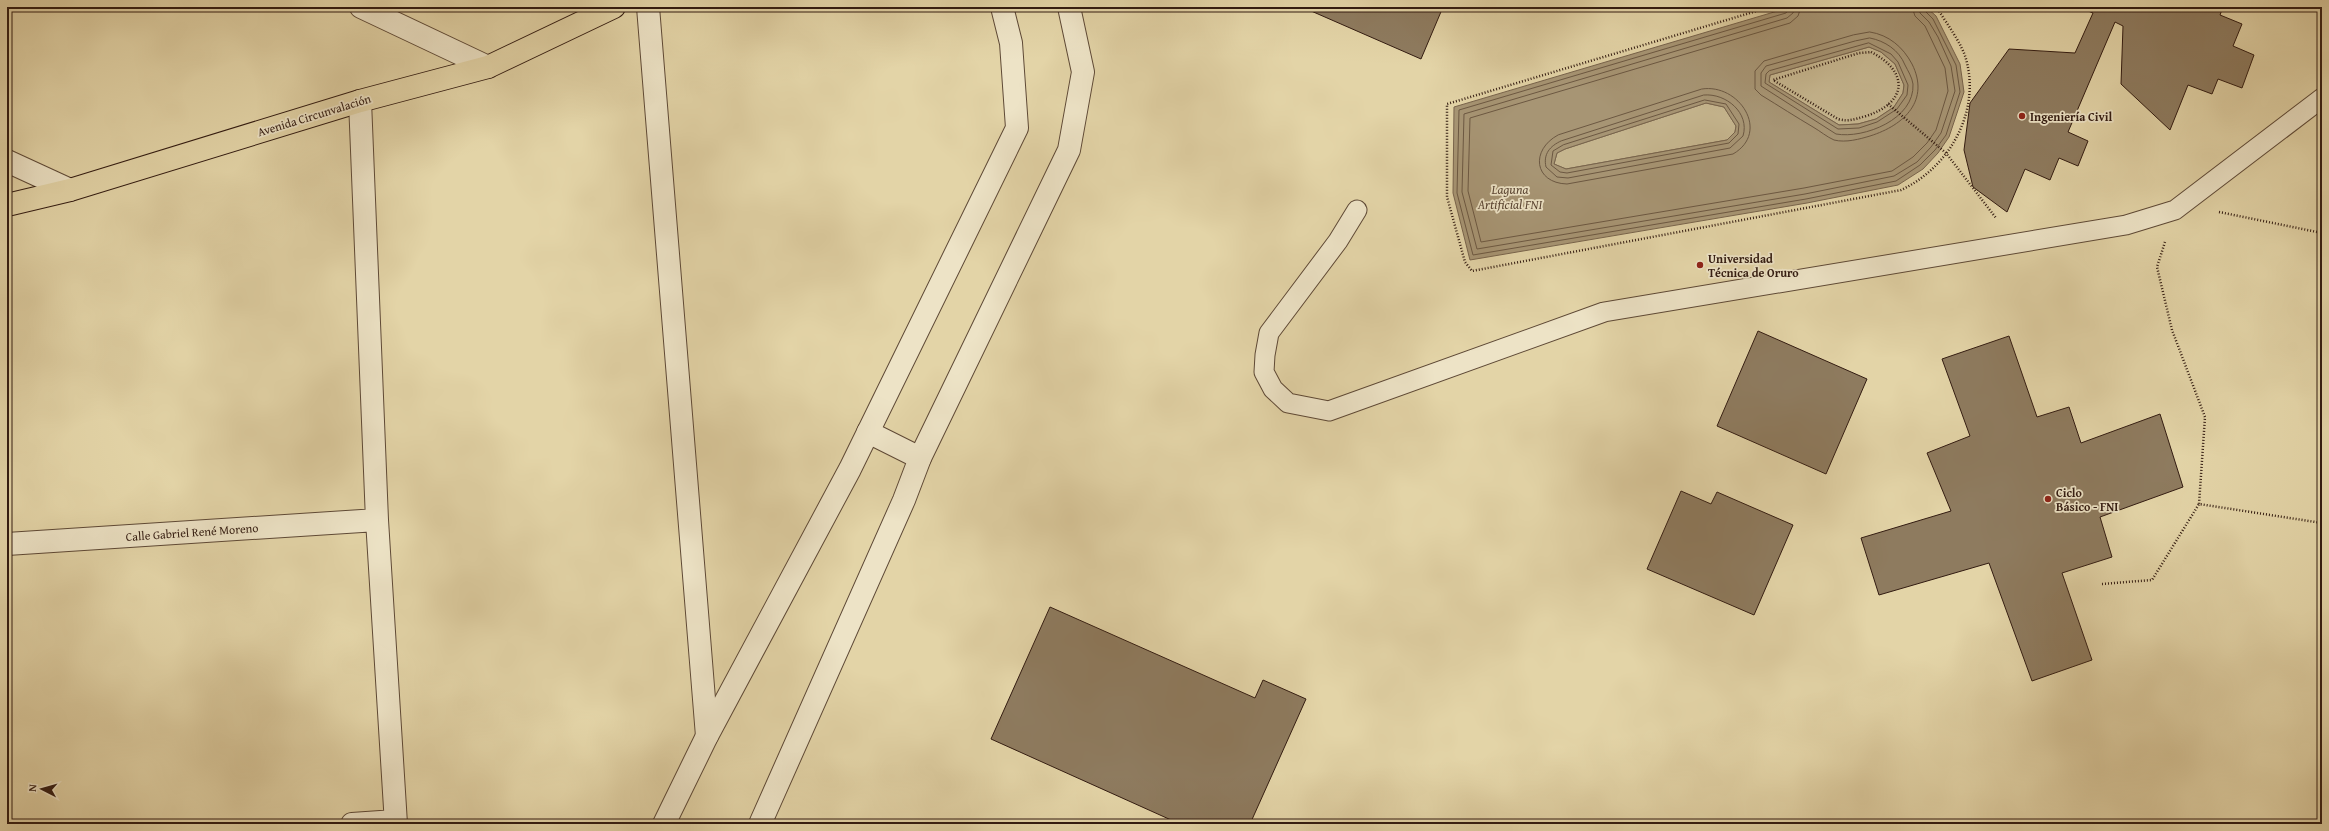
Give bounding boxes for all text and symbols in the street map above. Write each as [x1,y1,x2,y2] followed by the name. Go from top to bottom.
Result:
[255,90,373,140] street label: Avenida Circunvalación
[2030,108,2112,125] place label: Ingeniería Civil
[2017,111,2027,121] marker: Ingeniería Civil
[1477,180,1543,214] water label: Laguna Artificial FNI
[1708,250,1799,281] place label: Universidad Técnica de Oruro
[1695,260,1705,270] marker: Universidad Técnica de Oruro
[2056,484,2118,515] place label: Ciclo Básico - FNI
[2043,494,2053,504] marker: Ciclo Básico - FNI
[125,519,259,545] street label: Calle Gabriel René Moreno
[22,769,62,809] north arrow
[24,783,40,792] text: N

